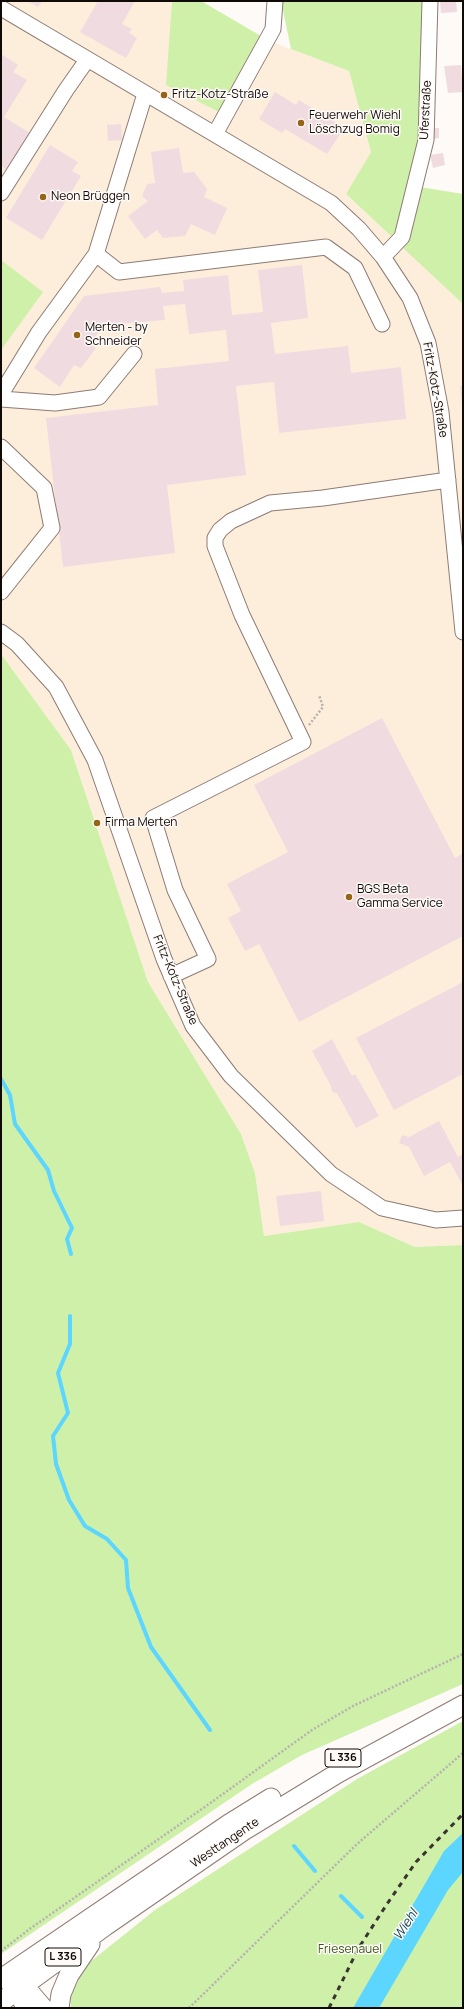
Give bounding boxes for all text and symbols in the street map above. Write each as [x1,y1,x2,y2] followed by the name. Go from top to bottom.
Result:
[417,80,435,140] street label: Uferstraße
[172,88,268,102] place label: Fritz-Kotz-Straße
[159,90,169,100] marker: Fritz-Kotz-Straße
[309,109,401,137] place label: Feuerwehr Wiehl Löschzug Bomig
[296,118,306,128] marker: Feuerwehr Wiehl Löschzug Bomig
[51,190,130,204] place label: Neon Brüggen
[38,192,48,202] marker: Neon Brüggen
[85,321,148,349] place label: Merten - by Schneider
[72,330,82,340] marker: Merten - by Schneider
[420,341,450,439] street label: Fritz-Kotz-Straße
[105,816,177,830] place label: Firma Merten
[92,818,102,828] marker: Firma Merten
[357,883,443,911] place label: BGS Beta Gamma Service
[344,892,354,902] marker: BGS Beta Gamma Service
[150,933,200,1027] street label: Fritz-Kotz-Straße
[325,1749,361,1767] road number: L 336
[188,1815,262,1871] street label: Westtangente
[390,1907,422,1943] water label: Wiehl
[318,1943,382,1957] park label: Friesenauel
[45,1948,81,1966] road number: L 336

